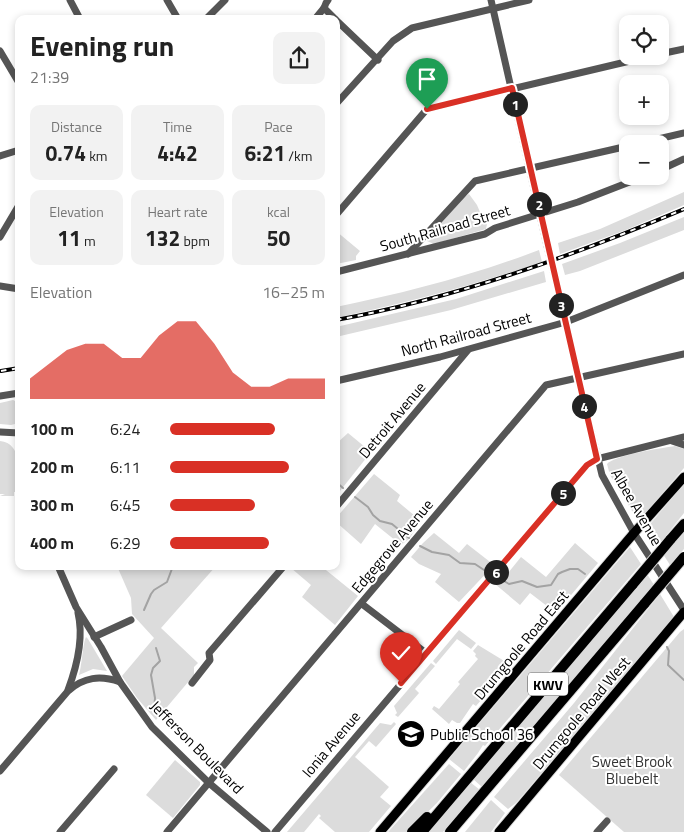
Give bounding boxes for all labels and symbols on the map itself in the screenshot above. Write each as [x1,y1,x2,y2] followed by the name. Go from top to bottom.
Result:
[406,58,448,109] pin
[502,92,528,116] pin: 1
[526,192,552,216] pin: 2
[377,198,514,258] street label: South Railroad Street
[548,292,574,318] pin: 3
[398,305,534,362] street label: North Railroad Street
[353,377,431,463] street label: Detroit Avenue
[572,394,596,418] pin: 4
[606,464,668,550] street label: Albee Avenue
[550,480,576,506] pin: 5
[346,494,438,598] street label: Edgegrove Avenue
[484,560,508,584] pin: 6
[468,585,574,705] street label: Drumgoole Road East
[380,632,422,683] pin
[527,651,636,775] street label: Drumgoole Road West
[528,672,568,696] road number: KWV
[145,695,249,799] street label: Jefferson Boulevard
[296,706,366,782] street label: Ionia Avenue
[396,719,426,749] school or university icon: Public School 36
[430,723,533,746] place label: Public School 36
[592,750,672,790] park label: Sweet Brook Bluebelt

